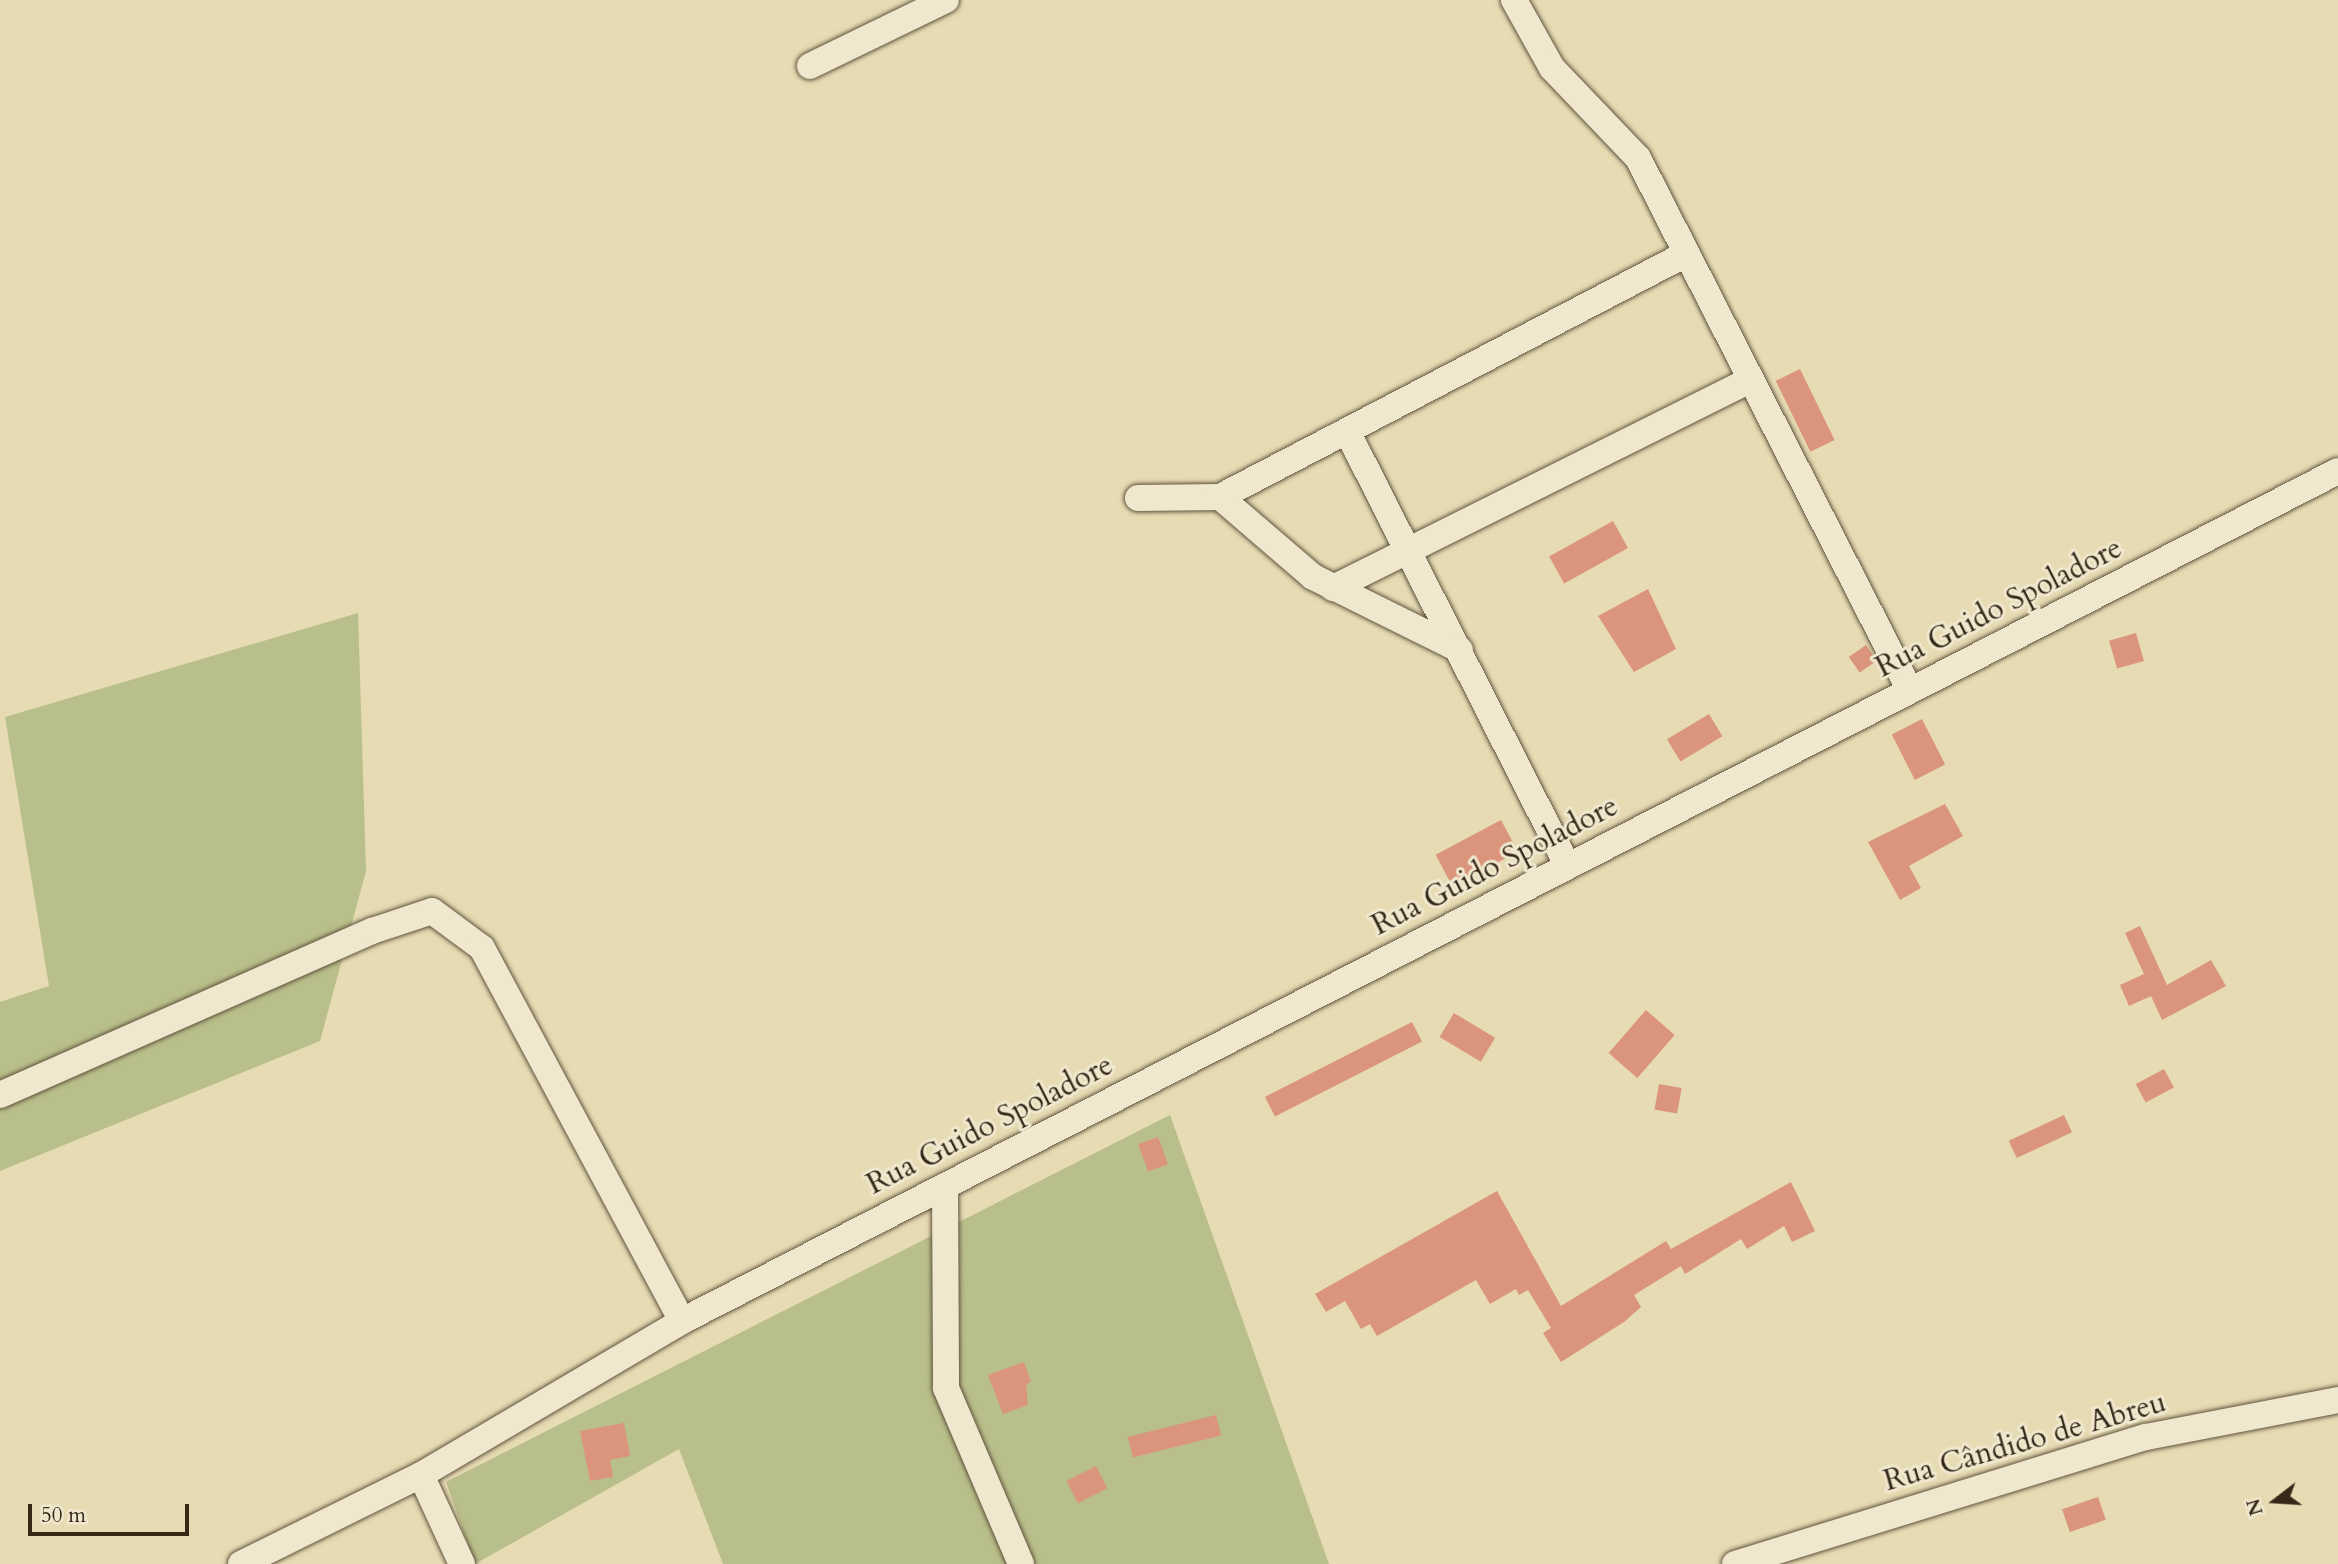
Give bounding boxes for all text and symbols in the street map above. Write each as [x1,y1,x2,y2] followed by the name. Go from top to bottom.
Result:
[1870,530,2128,686] street label: Rua Guido Spoladore
[1366,788,1624,944] street label: Rua Guido Spoladore
[861,1047,1119,1203] street label: Rua Guido Spoladore
[1880,1384,2170,1500] street label: Rua Cândido de Abreu
[2240,1466,2310,1536] north arrow
[32,1490,192,1534] scale bar
[2240,1495,2270,1519] text: N
[41,1501,86,1530] text: 50 m

